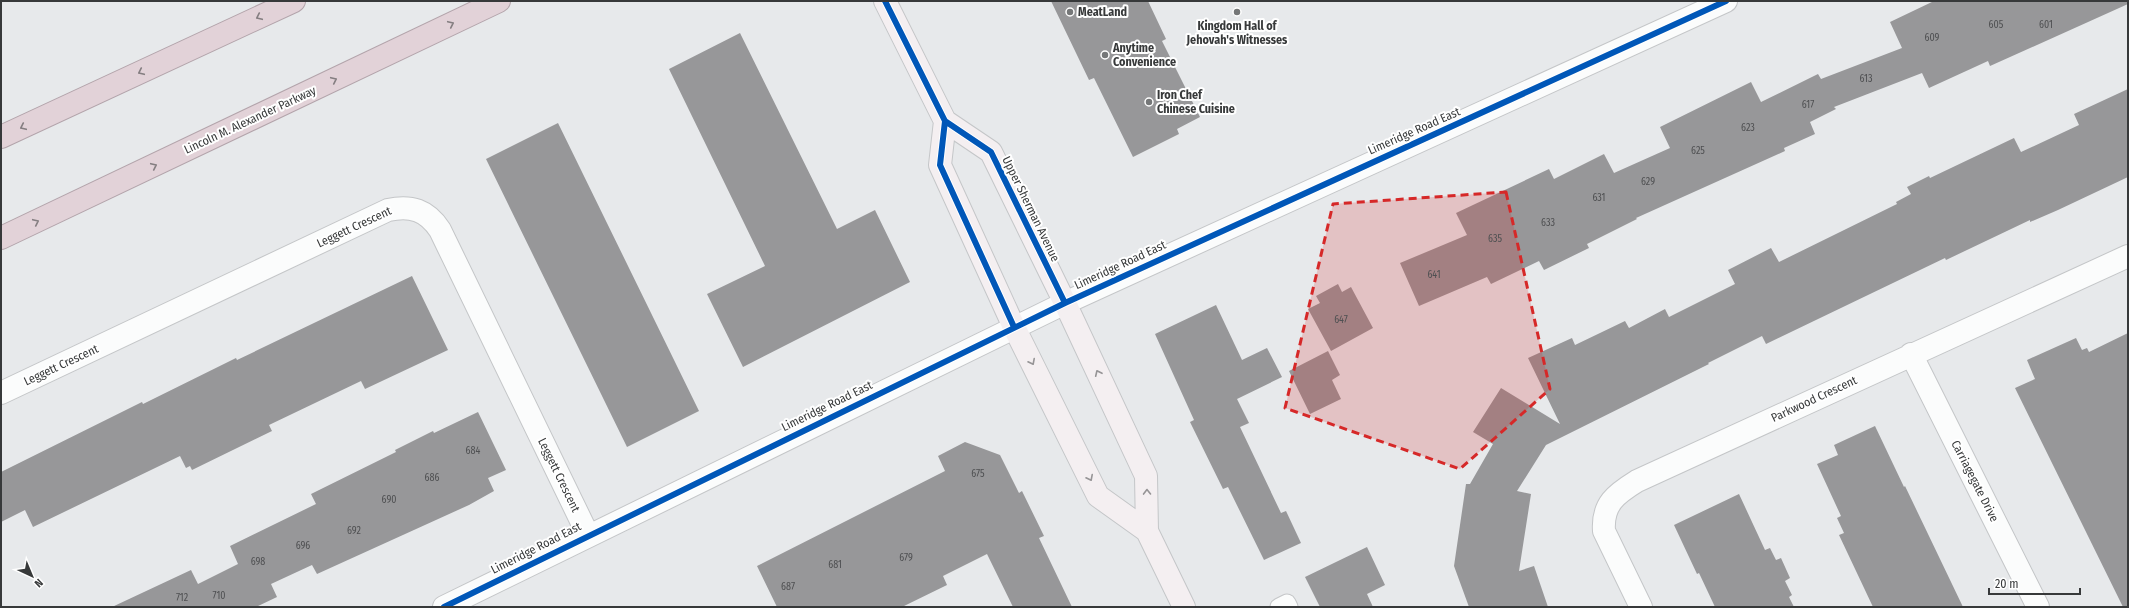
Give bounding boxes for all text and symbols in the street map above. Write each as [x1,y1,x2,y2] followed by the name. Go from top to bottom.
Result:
[1078,5,1127,19] place label: MeatLand
[1065,7,1075,17] marker: MeatLand
[1232,7,1242,17] marker: Kingdom Hall of Jehovah's Witnesses
[255,12,263,20] one-way arrow
[1186,19,1288,47] place label: Kingdom Hall of Jehovah's Witnesses
[1989,19,2004,31] house number: 605
[2039,19,2053,31] house number: 601
[447,21,455,29] one-way arrow
[1925,32,1940,44] house number: 609
[1112,41,1176,69] place label: Anytime Convenience
[1100,50,1110,60] marker: Anytime Convenience
[137,67,145,75] one-way arrow
[1860,73,1873,85] house number: 613
[330,77,337,85] one-way arrow
[182,83,319,157] street label: Lincoln M. Alexander Parkway
[1157,88,1235,116] place label: Iron Chef Chinese Cuisine
[1144,97,1154,107] marker: Iron Chef Chinese Cuisine
[1802,99,1814,111] house number: 617
[1366,104,1462,158] street label: Limeridge Road East
[20,122,27,130] one-way arrow
[1741,122,1755,134] house number: 623
[1691,145,1705,157] house number: 625
[999,154,1063,264] street label: Upper Sherman Avenue
[149,163,157,171] one-way arrow
[1641,176,1655,188] house number: 629
[1592,192,1606,204] house number: 631
[315,204,394,250] street label: Leggett Crescent
[1541,217,1555,229] house number: 633
[32,219,40,227] one-way arrow
[1488,233,1502,245] house number: 635
[1072,238,1168,292] street label: Limeridge Road East
[1427,269,1441,281] house number: 641
[1334,314,1348,326] house number: 647
[22,342,101,388] street label: Leggett Crescent
[1027,358,1034,365] one-way arrow
[1095,370,1103,377] one-way arrow
[1769,373,1859,425] street label: Parkwood Crescent
[779,378,875,434] street label: Limeridge Road East
[535,436,583,514] street label: Leggett Crescent
[1948,438,2002,524] street label: Carriagegate Drive
[466,445,481,457] house number: 684
[971,468,985,480] house number: 675
[425,472,439,484] house number: 686
[1085,474,1093,482] one-way arrow
[1143,489,1151,495] one-way arrow
[382,494,396,506] house number: 690
[489,519,584,577] street label: Limeridge Road East
[347,525,362,537] house number: 692
[296,540,310,552] house number: 696
[899,552,913,564] house number: 679
[12,556,52,596] north arrow
[251,556,265,568] house number: 698
[828,559,842,571] house number: 681
[1989,570,2080,596] scale bar
[32,576,45,590] text: N
[1995,577,2019,591] text: 20 m
[781,581,795,593] house number: 687
[212,590,226,602] house number: 710
[176,592,189,604] house number: 712

